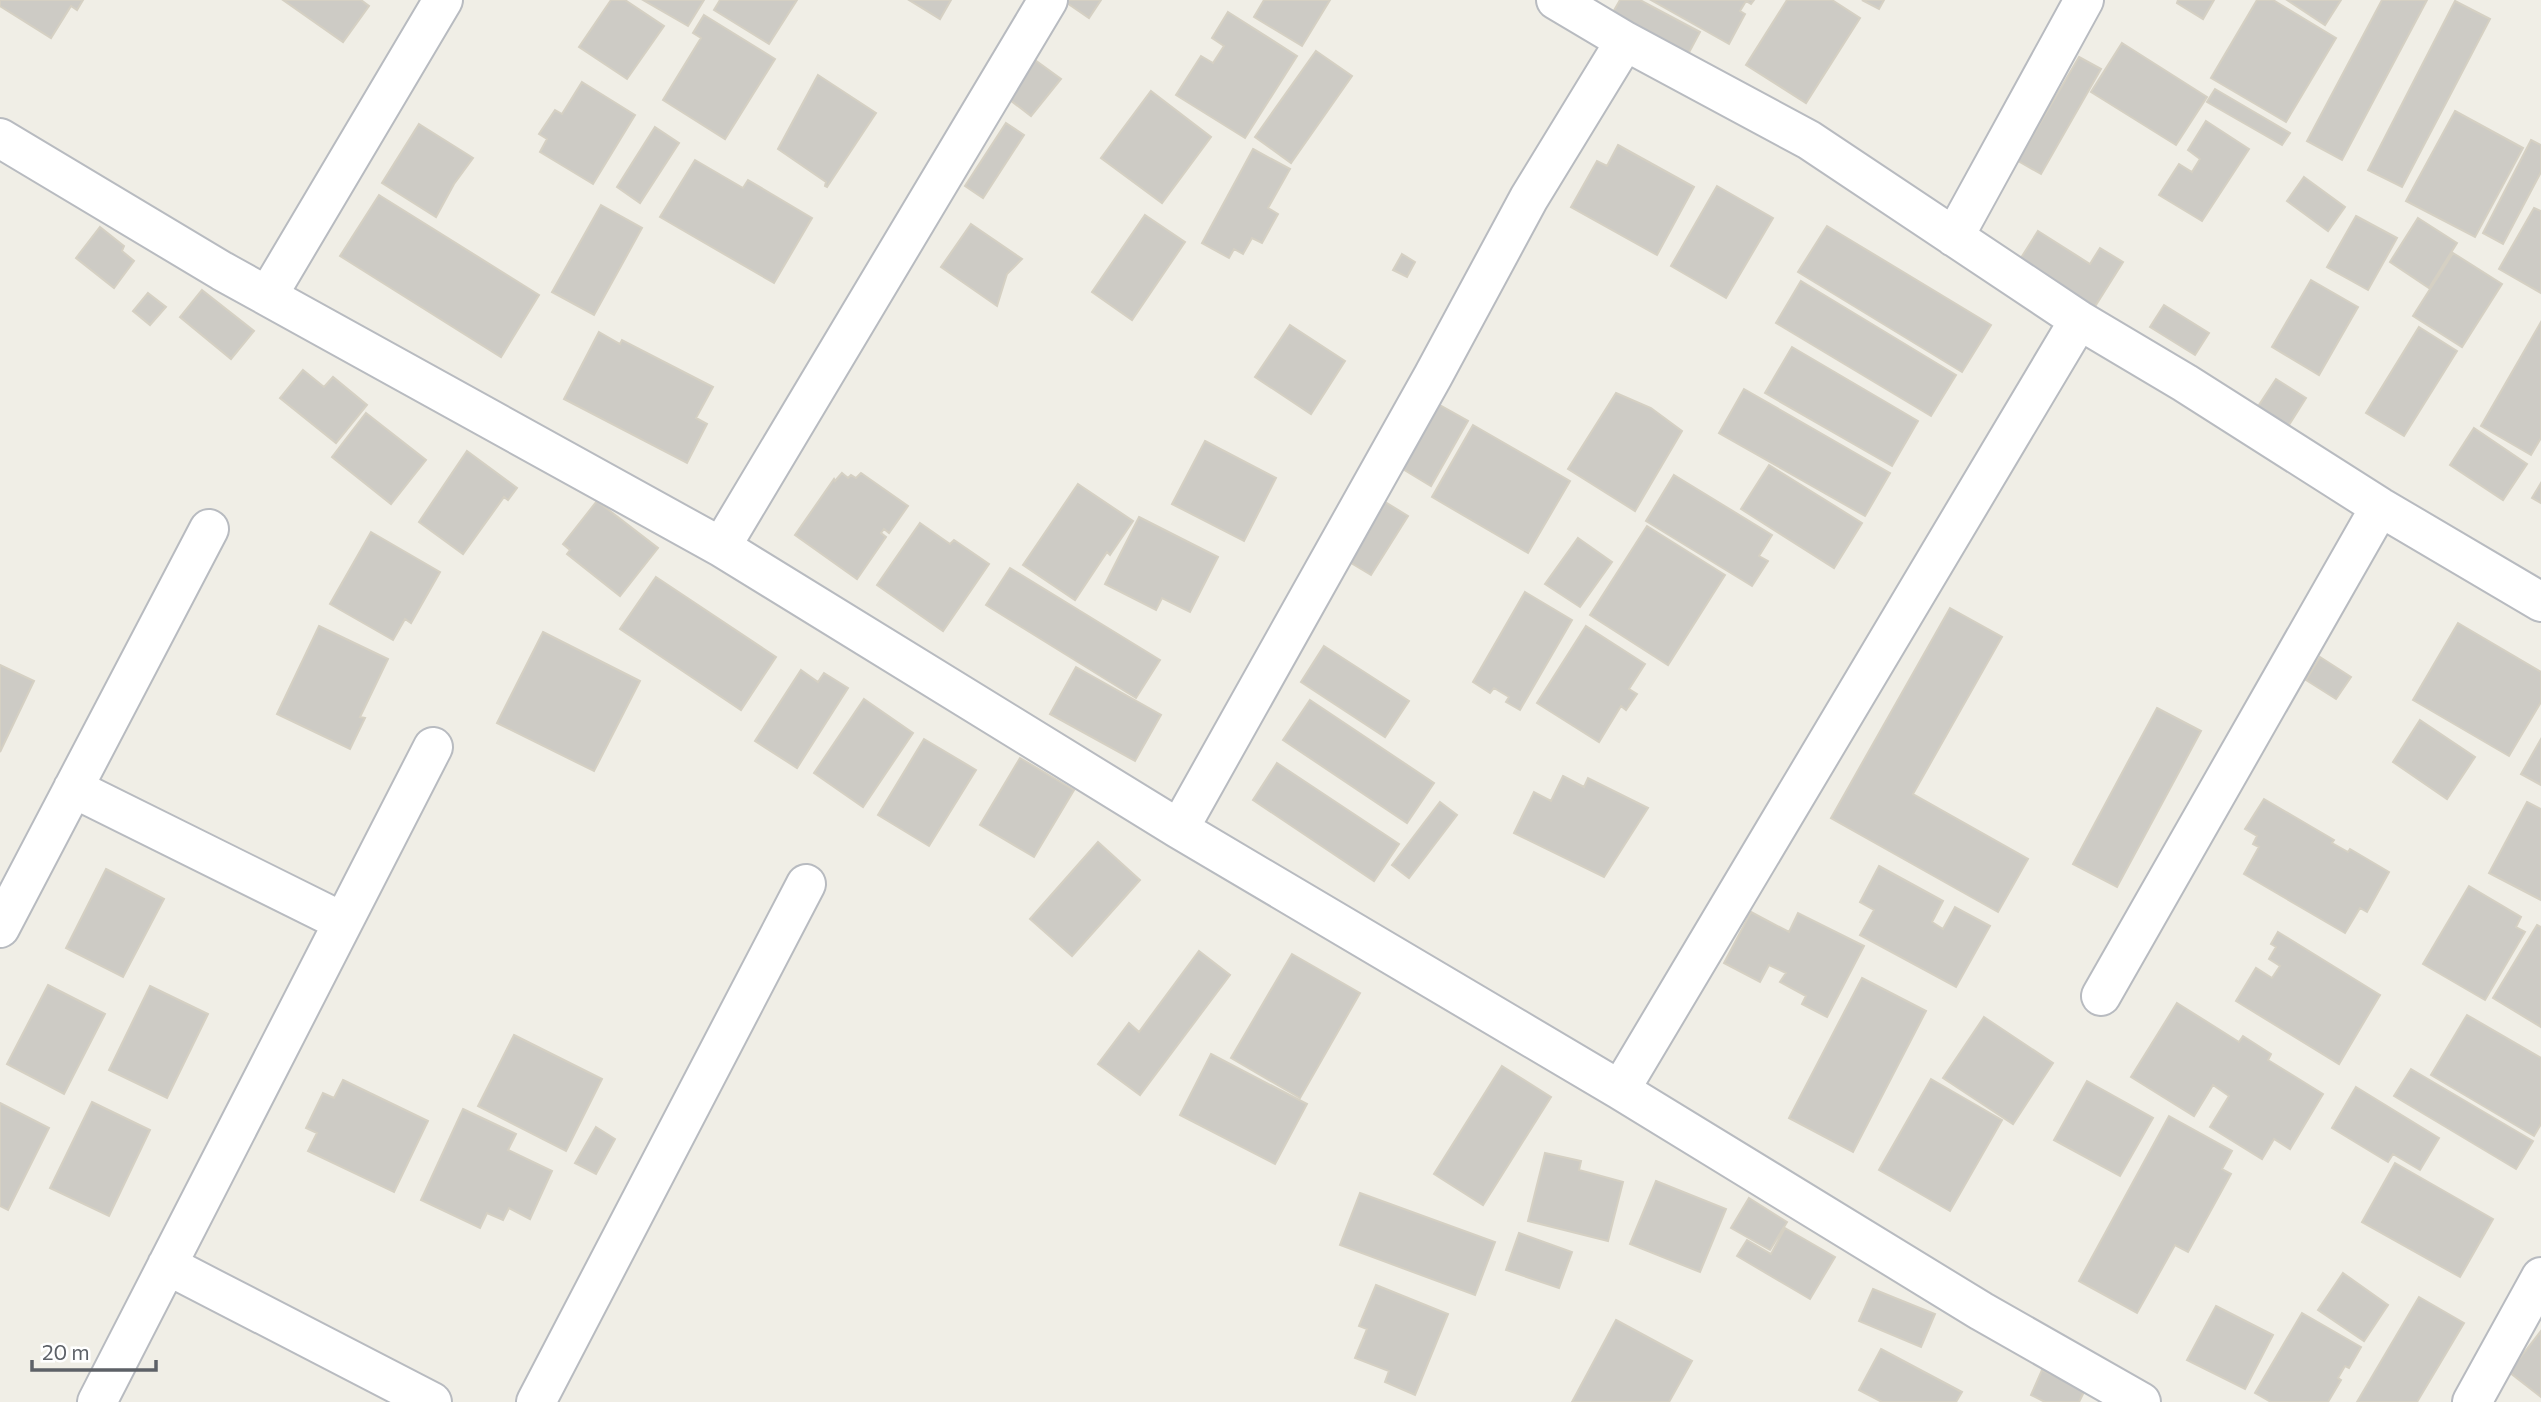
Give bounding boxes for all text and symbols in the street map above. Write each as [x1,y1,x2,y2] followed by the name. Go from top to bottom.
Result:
[32,1328,156,1372] scale bar
[42,1339,90,1364] text: 20 m

